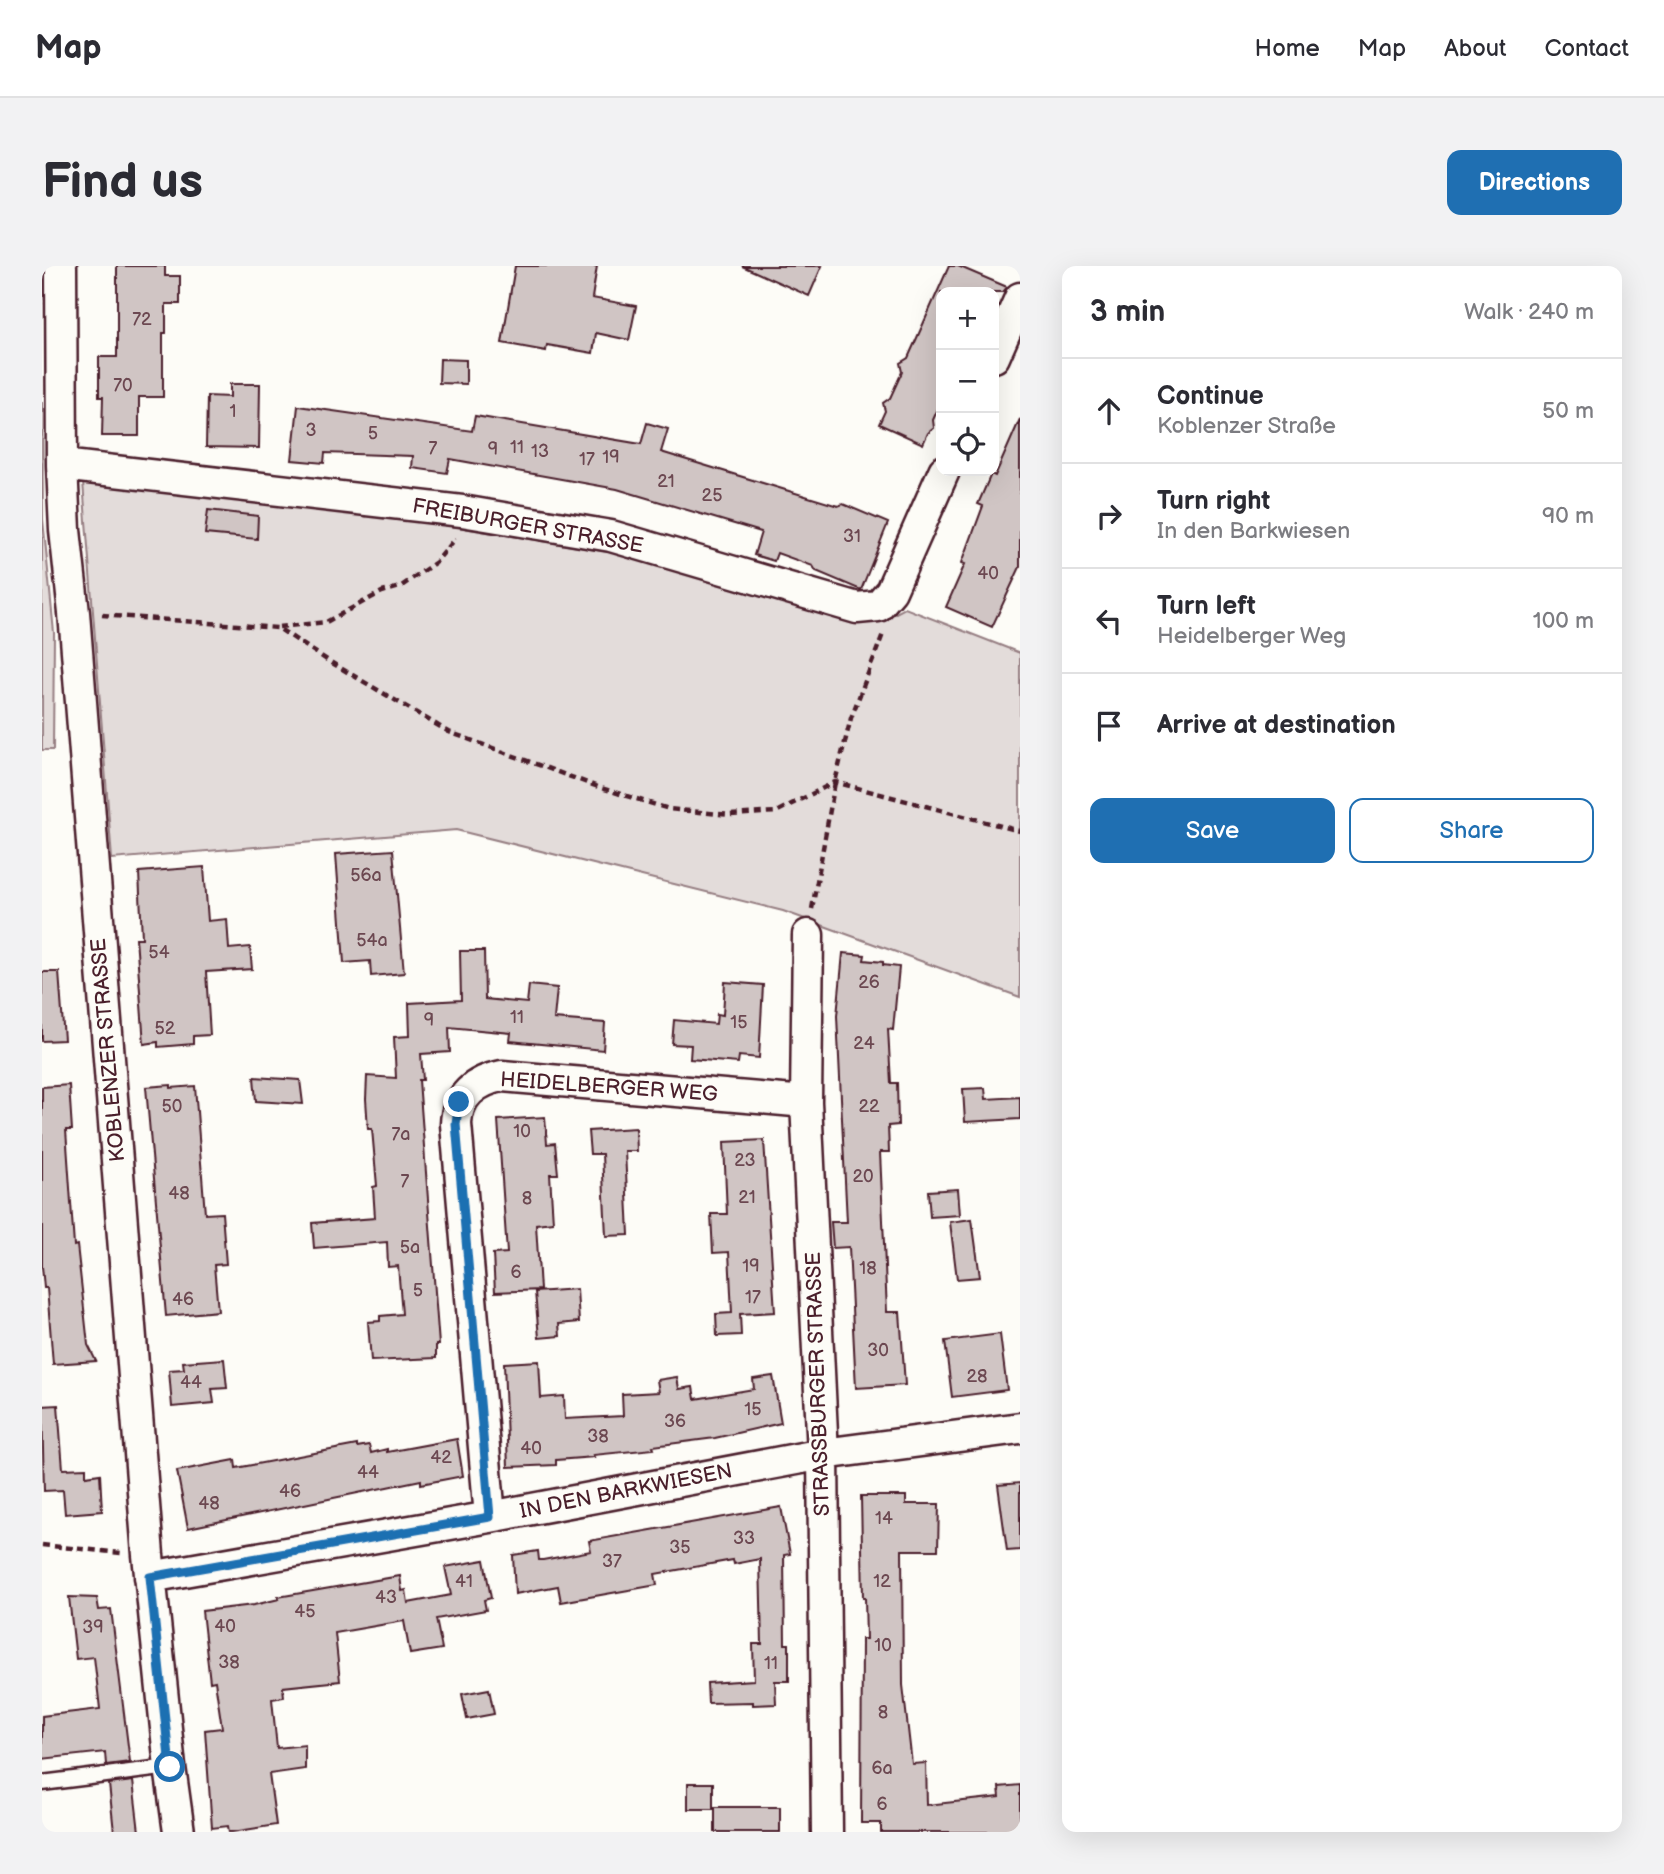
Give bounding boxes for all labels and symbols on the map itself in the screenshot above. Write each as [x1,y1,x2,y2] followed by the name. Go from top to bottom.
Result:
[132,309,152,330] house number: 72
[113,375,133,396] house number: 70
[230,401,236,422] house number: 1
[305,420,317,441] house number: 3
[368,423,378,444] house number: 5
[510,437,524,458] house number: 11
[429,438,438,459] house number: 7
[488,439,498,460] house number: 9
[531,441,549,462] house number: 13
[602,447,620,468] house number: 19
[579,449,595,470] house number: 17
[657,471,675,492] house number: 21
[702,485,722,506] house number: 25
[410,493,646,559] street label: FREIBURGER STRASSE
[843,526,861,547] house number: 31
[977,563,999,584] house number: 40
[350,865,382,886] house number: 56a
[356,930,388,951] house number: 54a
[86,937,130,1163] street label: KOBLENZER STRASSE
[148,942,170,963] house number: 54
[858,972,880,993] house number: 26
[510,1007,524,1028] house number: 11
[424,1010,434,1031] house number: 9
[730,1012,748,1033] house number: 15
[155,1018,176,1039] house number: 52
[853,1033,875,1054] house number: 24
[499,1067,719,1107] street label: HEIDELBERGER WEG
[443,1086,474,1117] route end
[162,1096,182,1117] house number: 50
[858,1096,880,1117] house number: 22
[513,1121,531,1142] house number: 10
[391,1124,411,1145] house number: 7a
[734,1150,756,1171] house number: 23
[852,1166,874,1187] house number: 20
[401,1171,410,1192] house number: 7
[168,1183,190,1204] house number: 48
[738,1187,756,1208] house number: 21
[522,1188,532,1209] house number: 8
[400,1237,420,1258] house number: 5a
[801,1251,835,1517] street label: STRASSBURGER STRASSE
[742,1256,760,1277] house number: 19
[859,1258,877,1279] house number: 18
[511,1262,522,1283] house number: 6
[413,1280,423,1301] house number: 5
[745,1287,761,1308] house number: 17
[172,1289,194,1310] house number: 46
[867,1340,889,1361] house number: 30
[966,1366,988,1387] house number: 28
[180,1372,202,1393] house number: 44
[744,1399,762,1420] house number: 15
[664,1411,686,1432] house number: 36
[587,1426,609,1447] house number: 38
[520,1438,542,1459] house number: 40
[430,1447,452,1468] house number: 42
[518,1458,734,1524] street label: IN DEN BARKWIESEN
[357,1462,379,1483] house number: 44
[279,1481,301,1502] house number: 46
[198,1493,220,1514] house number: 48
[875,1508,893,1529] house number: 14
[733,1528,755,1549] house number: 33
[669,1537,691,1558] house number: 35
[602,1551,622,1572] house number: 37
[455,1571,473,1592] house number: 41
[873,1571,891,1592] house number: 12
[375,1587,397,1608] house number: 43
[294,1601,316,1622] house number: 45
[214,1616,236,1637] house number: 40
[82,1617,104,1638] house number: 39
[874,1635,892,1656] house number: 10
[218,1652,240,1673] house number: 38
[764,1653,778,1674] house number: 11
[878,1702,888,1723] house number: 8
[154,1751,185,1782] route start
[871,1758,893,1779] house number: 6a
[877,1794,888,1815] house number: 6

